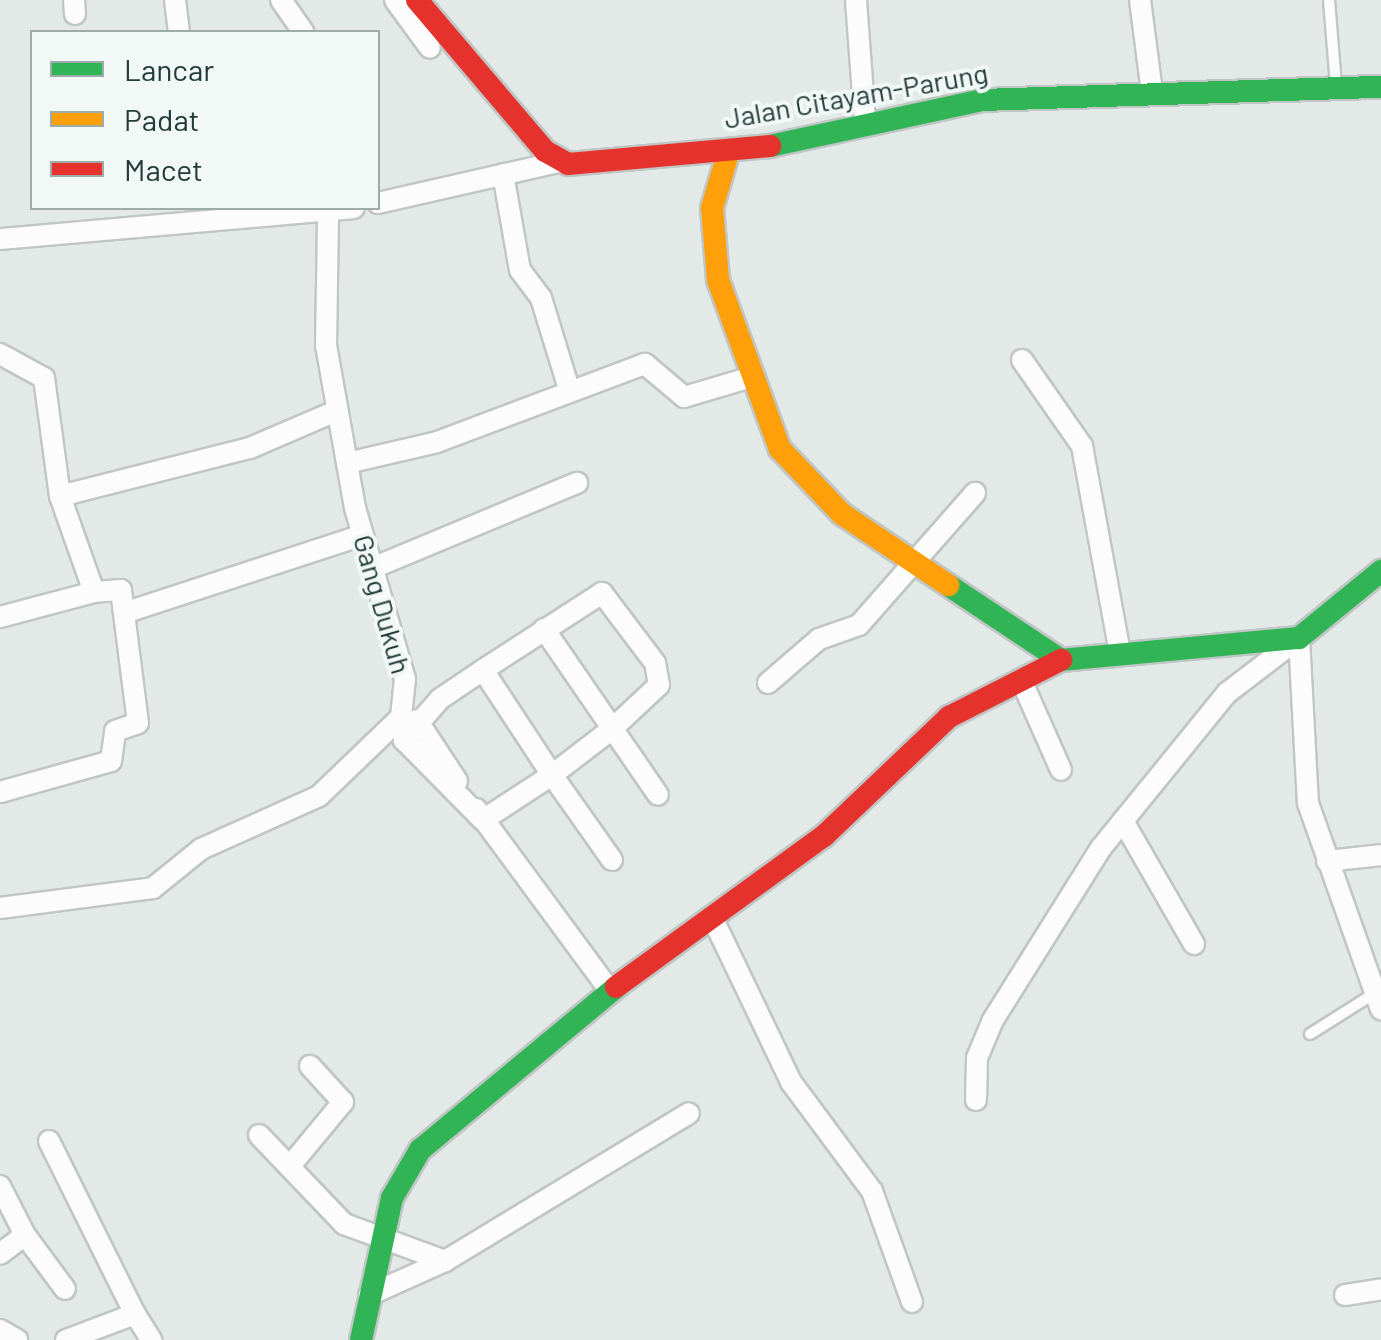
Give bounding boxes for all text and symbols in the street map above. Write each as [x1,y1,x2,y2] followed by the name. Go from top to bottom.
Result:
[30,30,380,210] legend
[124,51,214,87] text: Lancar
[721,55,991,135] street label: Jalan Citayam-Parung
[124,101,200,137] text: Padat
[124,151,203,187] text: Macet
[347,531,419,677] street label: Gang Dukuh

